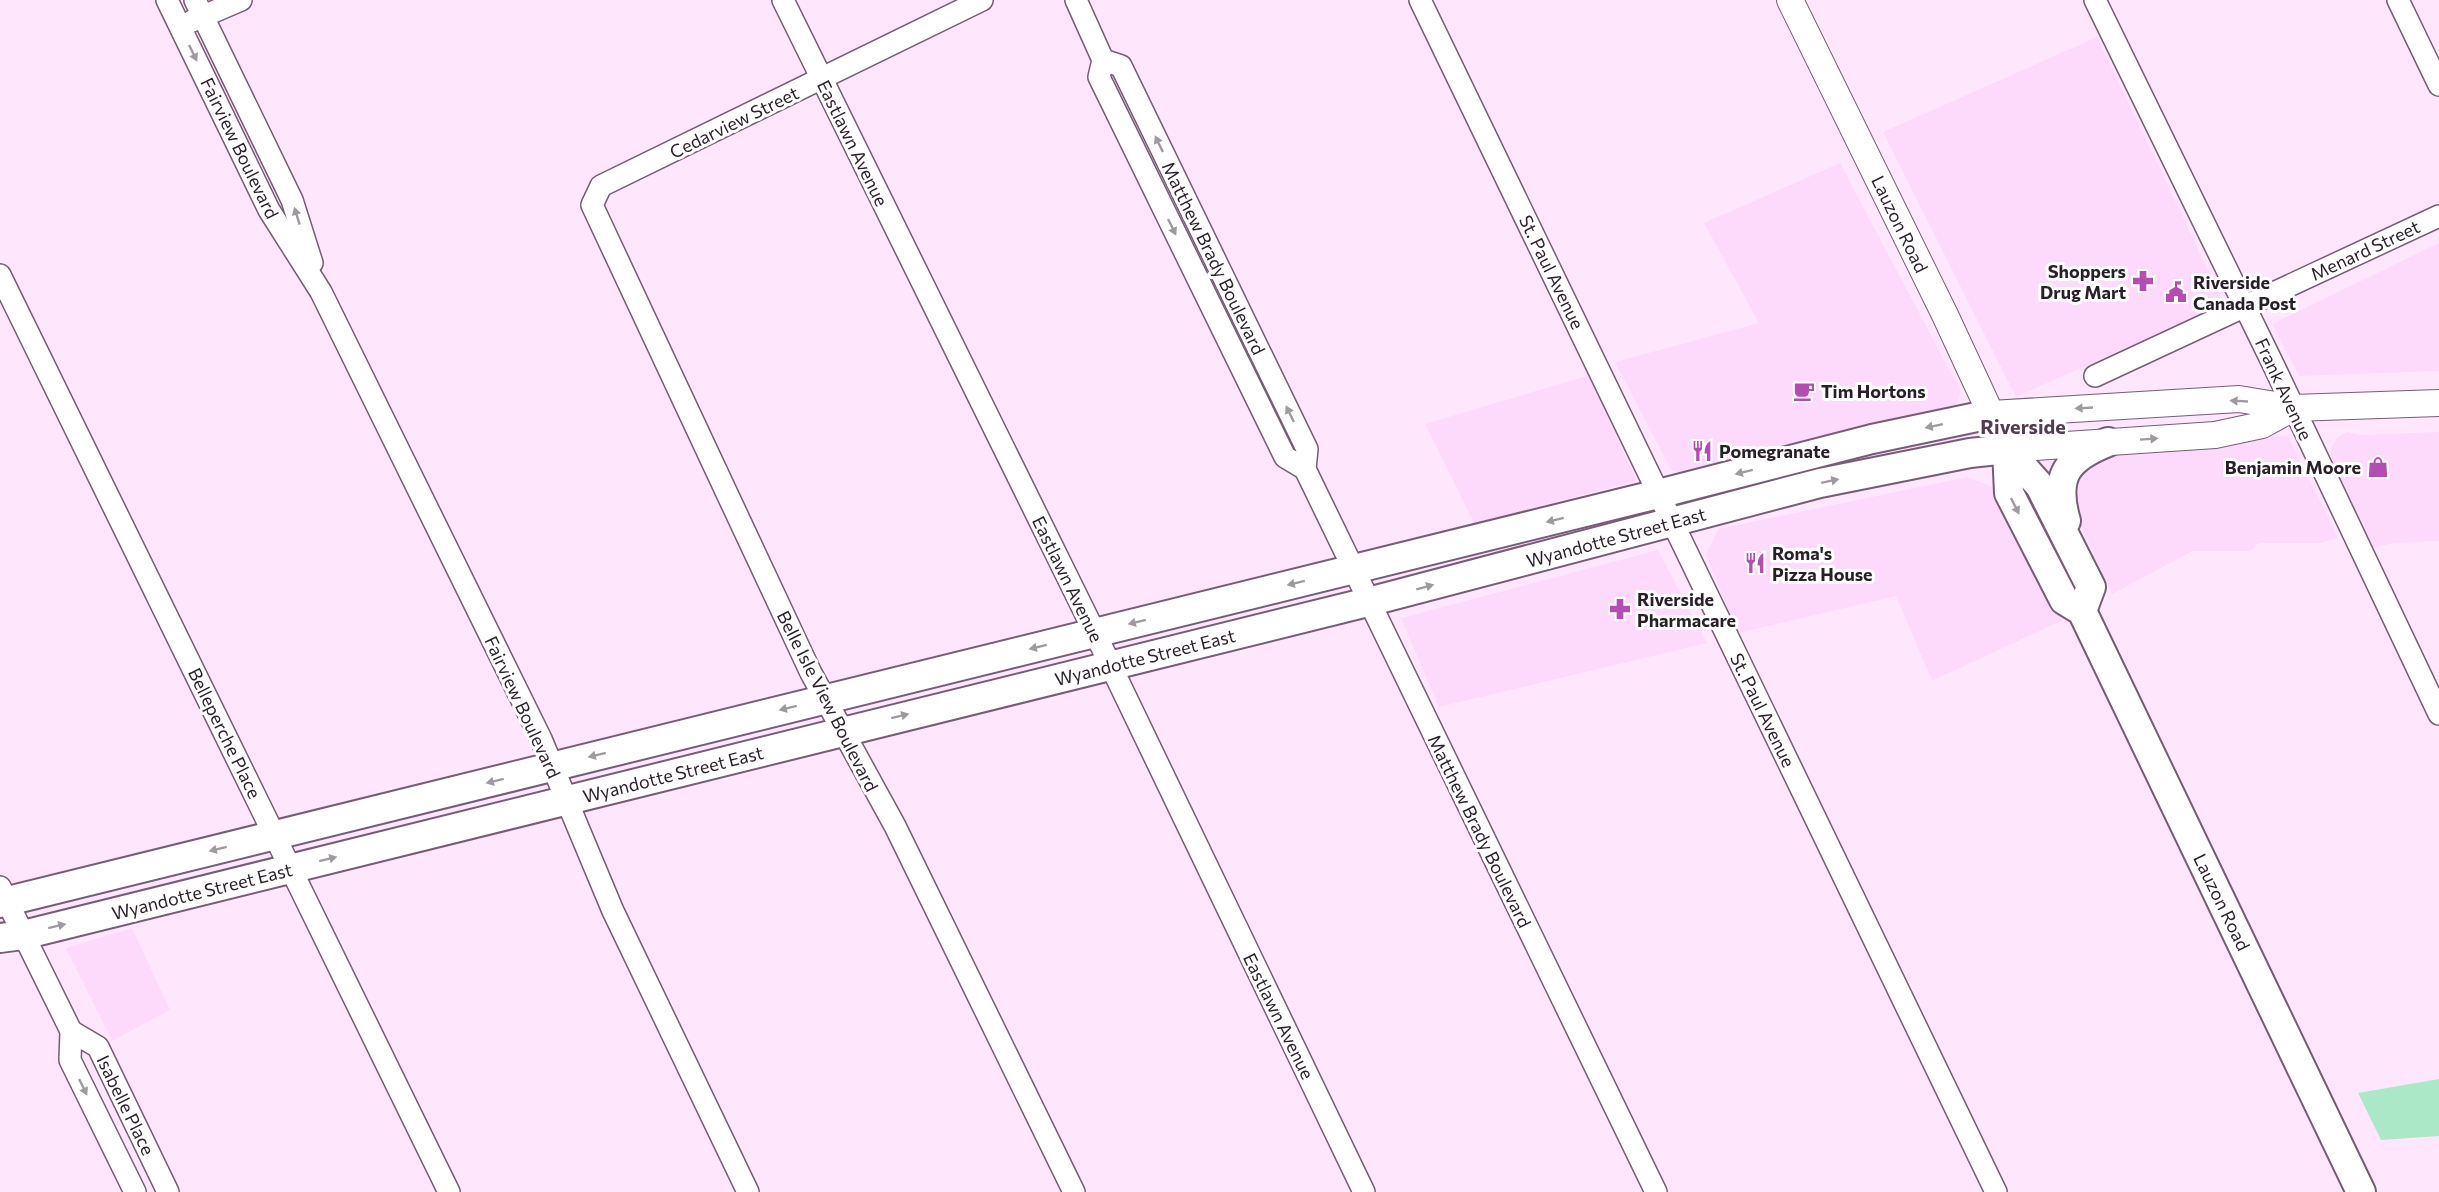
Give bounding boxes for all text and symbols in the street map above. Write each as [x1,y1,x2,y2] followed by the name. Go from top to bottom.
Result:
[189,44,198,61] one-way arrow
[196,74,284,222] street label: Fairview Boulevard
[813,76,893,210] street label: Eastlawn Avenue
[666,81,802,163] street label: Cedarview Street
[1155,136,1164,153] one-way arrow
[1158,158,1270,358] street label: Matthew Brady Boulevard
[1867,172,1933,276] street label: Lauzon Road
[292,207,301,225] one-way arrow
[1515,211,1589,333] street label: St. Paul Avenue
[2307,215,2423,285] street label: Menard Street
[1168,218,1177,235] one-way arrow
[2040,260,2126,303] place label: Shoppers Drug Mart
[2131,269,2155,293] pharmacy icon: Shoppers Drug Mart
[2193,271,2296,314] place label: Riverside Canada Post
[2164,280,2188,304] public building icon: Riverside Canada Post
[2251,334,2317,444] street label: Frank Avenue
[1792,379,1816,403] cafe icon: Tim Hortons
[1821,380,1926,402] place label: Tim Hortons
[2229,396,2248,405] one-way arrow
[2074,404,2093,413] one-way arrow
[1285,406,1295,423] one-way arrow
[1980,414,2066,438] district label: Riverside
[1924,421,1943,431] one-way arrow
[2140,434,2159,444] one-way arrow
[1690,439,1714,463] restaurant icon: Pomegranate
[1719,440,1830,462] place label: Pomegranate
[2366,455,2390,479] shop icon: Benjamin Moore
[2225,456,2361,478] place label: Benjamin Moore
[1735,468,1754,478] one-way arrow
[1821,476,1840,485] one-way arrow
[2011,498,2020,515] one-way arrow
[1524,502,1708,572] street label: Wyandotte Street East
[1028,512,1108,646] street label: Eastlawn Avenue
[1546,515,1564,525] one-way arrow
[1772,542,1873,585] place label: Roma's Pizza House
[1743,551,1767,575] restaurant icon: Roma's Pizza House
[1287,579,1305,589] one-way arrow
[1416,582,1434,591] one-way arrow
[1637,588,1736,631] place label: Riverside Pharmacare
[1608,597,1632,621] pharmacy icon: Riverside Pharmacare
[773,607,883,795] street label: Belle Isle View Boulevard
[1128,618,1146,628] one-way arrow
[1053,624,1237,690] street label: Wyandotte Street East
[480,632,566,782] street label: Fairview Boulevard
[1029,642,1047,652] one-way arrow
[1726,649,1800,771] street label: St. Paul Avenue
[184,664,266,802] street label: Belleperche Place
[778,704,797,714] one-way arrow
[891,711,909,721] one-way arrow
[1424,731,1536,931] street label: Matthew Brady Boulevard
[581,741,765,807] street label: Wyandotte Street East
[588,751,606,761] one-way arrow
[486,776,505,786] one-way arrow
[209,844,227,854] one-way arrow
[2189,850,2255,954] street label: Lauzon Road
[319,854,337,864] one-way arrow
[110,858,294,924] street label: Wyandotte Street East
[48,921,66,931] one-way arrow
[1239,949,1319,1083] street label: Eastlawn Avenue
[92,1051,160,1159] street label: Isabelle Place
[79,1078,88,1095] one-way arrow

